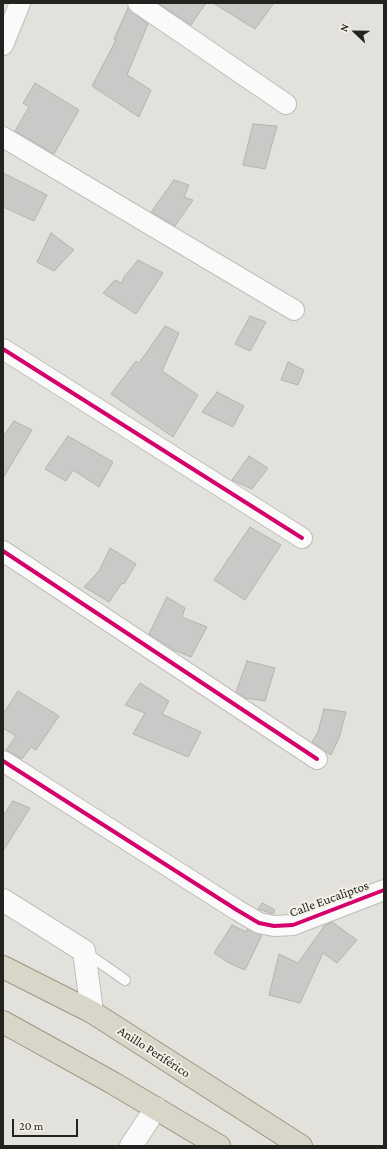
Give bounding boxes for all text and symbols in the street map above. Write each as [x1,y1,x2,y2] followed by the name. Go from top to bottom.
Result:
[335,12,375,52] north arrow
[337,22,351,33] text: N
[287,877,371,921] street label: Calle Eucaliptos
[115,1023,193,1081] street label: Anillo Periférico
[14,1111,80,1137] scale bar
[19,1119,43,1133] text: 20 m

